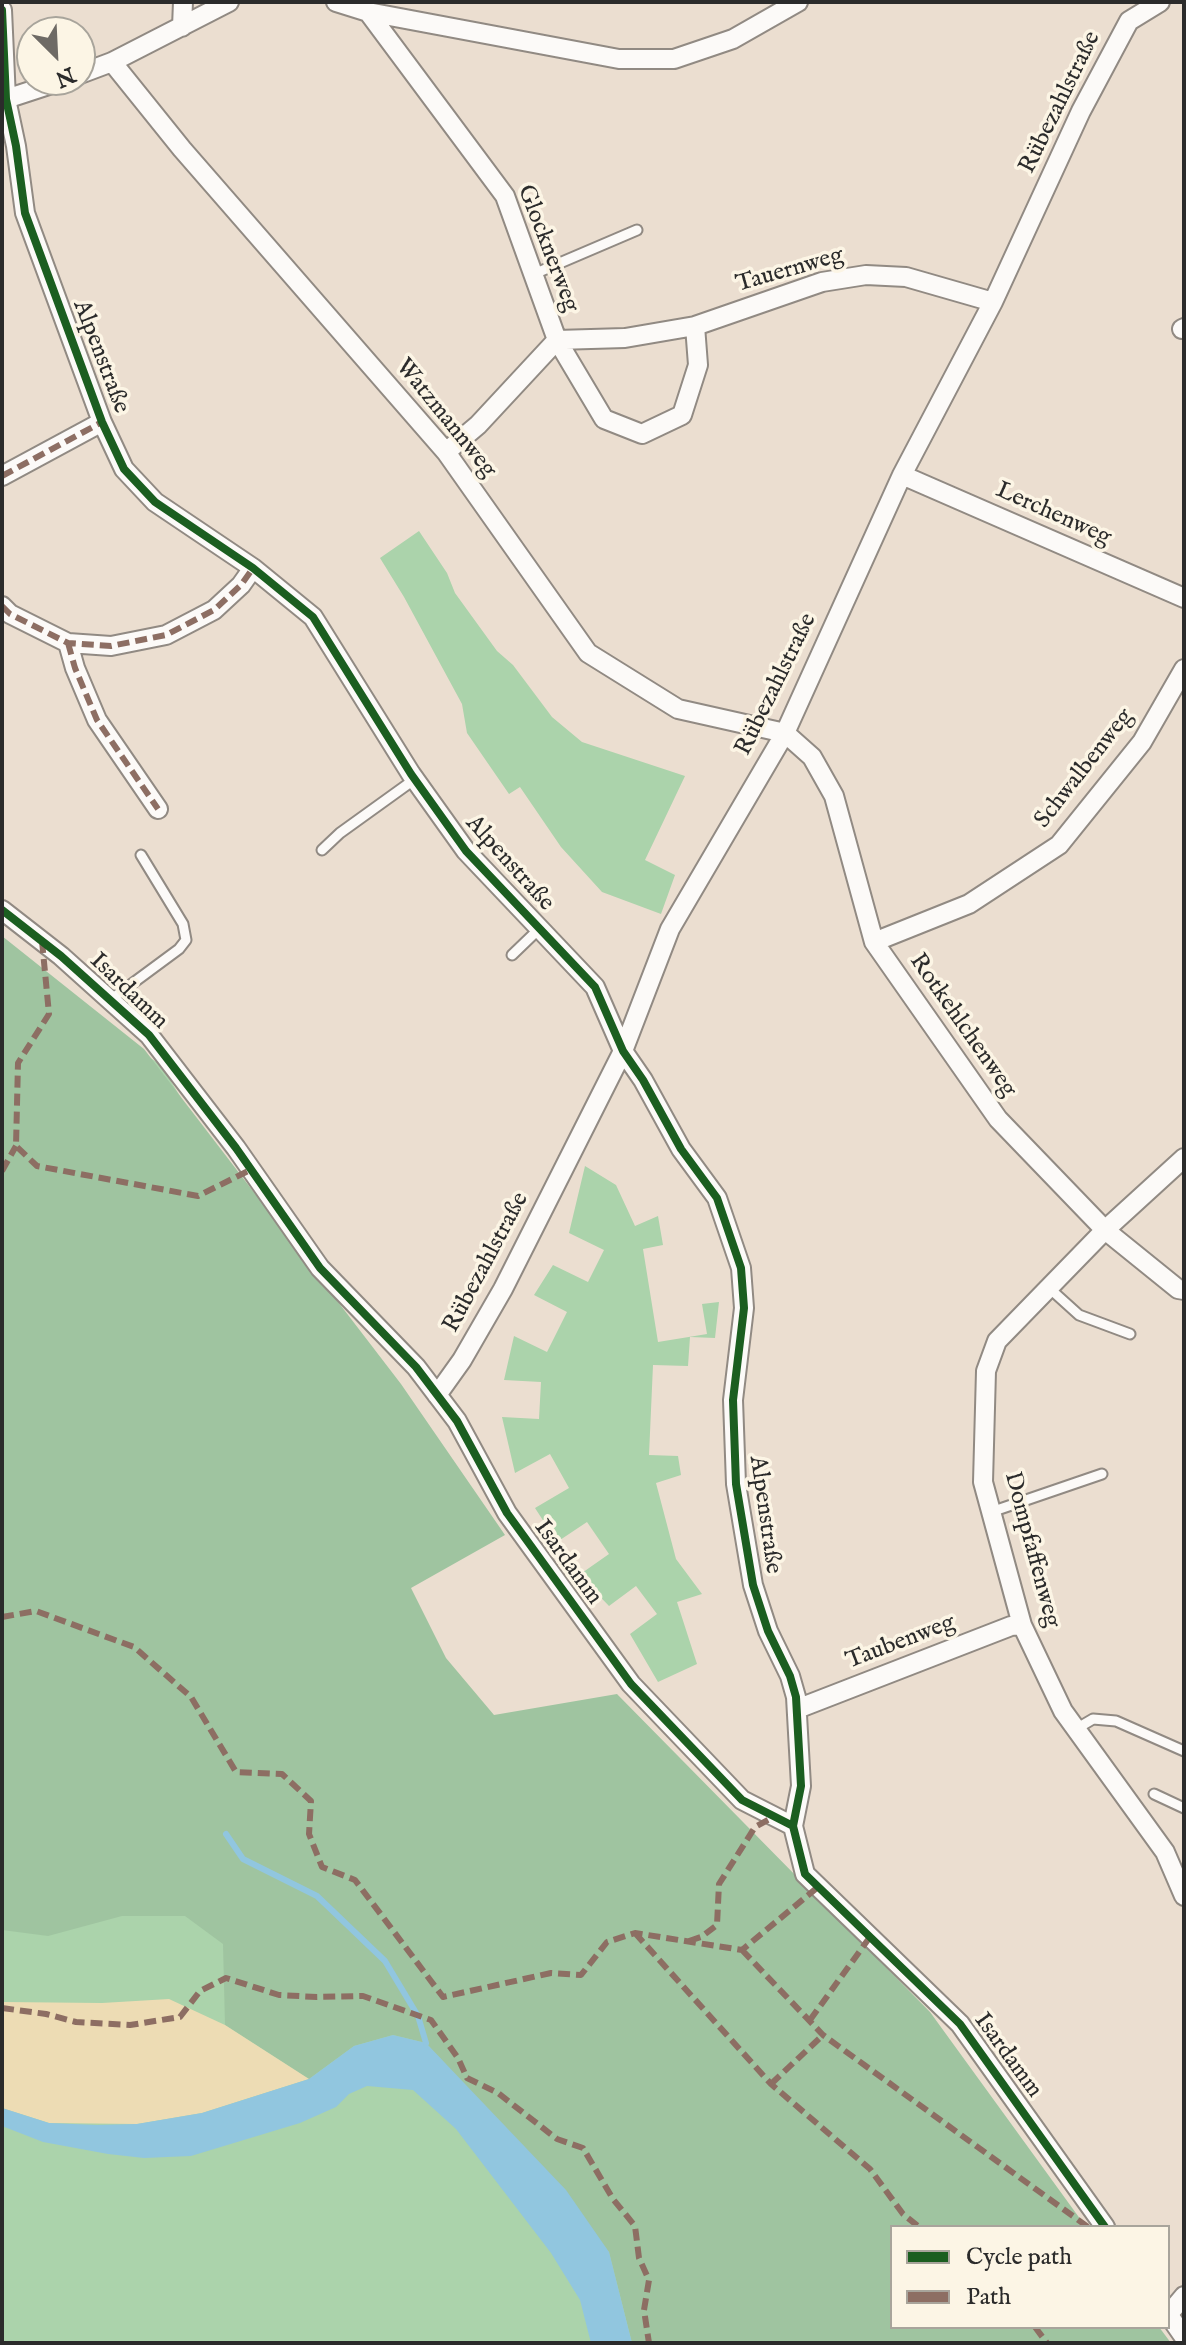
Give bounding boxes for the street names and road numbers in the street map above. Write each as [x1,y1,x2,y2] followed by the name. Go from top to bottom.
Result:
[1014,27,1108,179] street label: Rübezahlstraße
[510,181,584,317] street label: Glocknerweg
[733,242,847,300] street label: Tauernweg
[65,296,135,418] street label: Alpenstraße
[388,354,502,484] street label: Watzmannweg
[991,477,1115,553] street label: Lerchenweg
[730,609,824,761] street label: Rübezahlstraße
[1029,703,1141,835] street label: Schwalbenweg
[459,810,559,918] street label: Alpenstraße
[83,948,173,1036] street label: Isardamm
[902,949,1022,1103] street label: Rotkehlchenweg
[438,1188,536,1338] street label: Rübezahlstraße
[741,1454,787,1576] street label: Alpenstraße
[996,1469,1066,1631] street label: Dompfaffenweg
[526,1515,608,1611] street label: Isardamm
[842,1609,960,1677] street label: Taubenweg
[966,2008,1048,2104] street label: Isardamm

